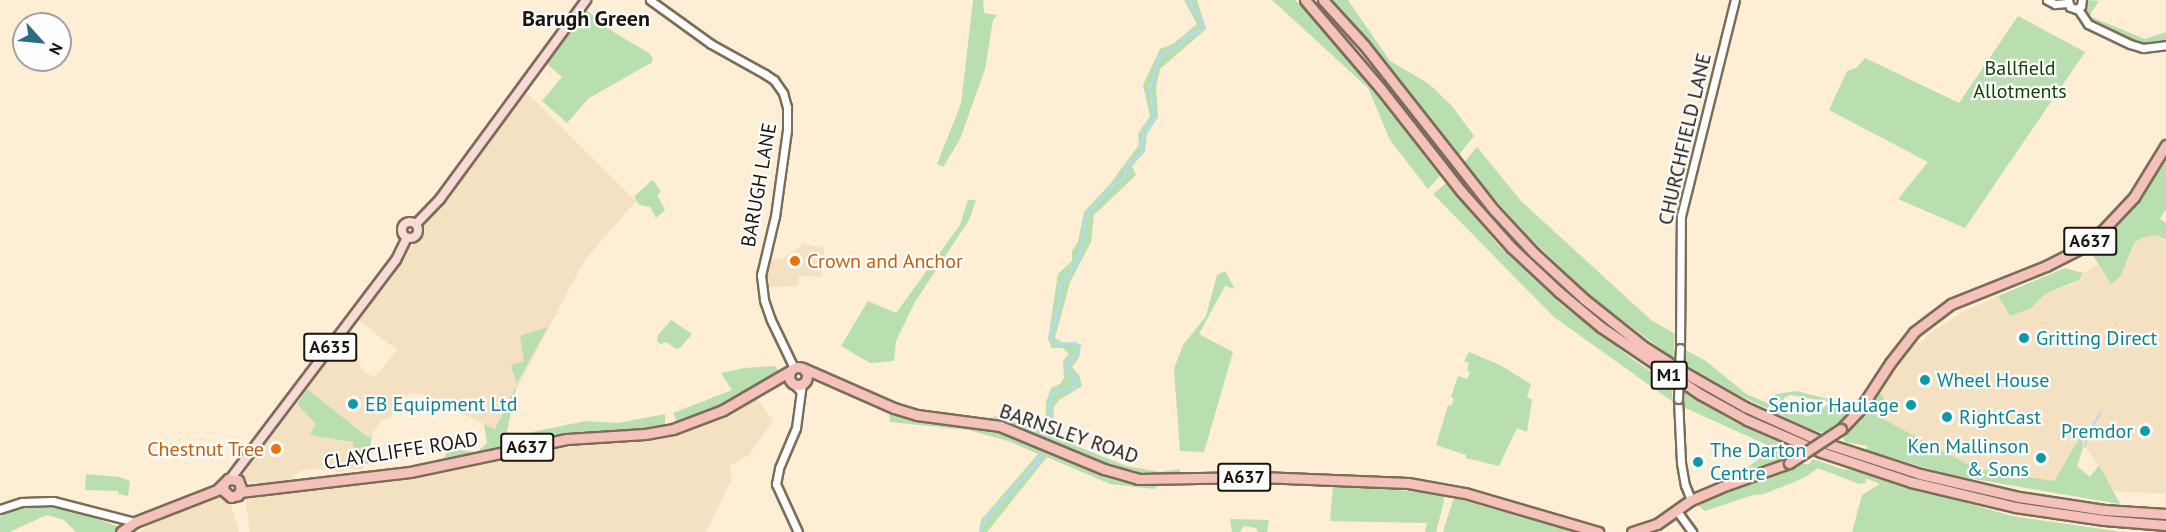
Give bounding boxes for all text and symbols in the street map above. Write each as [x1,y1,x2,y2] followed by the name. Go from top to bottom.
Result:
[522,6,650,32] district label: Barugh Green
[12,12,72,72] north arrow
[45,40,68,58] text: N
[1654,51,1716,227] street label: CHURCHFIELD LANE
[1973,57,2067,104] park label: Ballfield Allotments
[736,121,782,249] street label: BARUGH LANE
[2063,226,2117,256] road number: A637
[807,249,963,273] place label: Crown and Anchor
[788,254,802,268] marker: Crown and Anchor
[2036,326,2157,350] place label: Gritting Direct
[2017,331,2031,345] marker: Gritting Direct
[303,332,357,362] road number: A635
[1650,360,1688,390] road number: M1
[1937,368,2049,392] place label: Wheel House
[1918,373,1932,387] marker: Wheel House
[365,392,518,416] place label: EB Equipment Ltd
[1768,393,1899,417] place label: Senior Haulage
[346,397,360,411] marker: EB Equipment Ltd
[1904,398,1918,412] marker: Senior Haulage
[996,399,1142,469] street label: BARNSLEY ROAD
[1959,405,2041,429] place label: RightCast
[1940,410,1954,424] marker: RightCast
[2061,419,2133,443] place label: Premdor
[2138,424,2152,438] marker: Premdor
[322,427,480,475] street label: CLAYCLIFFE ROAD
[500,432,554,462] road number: A637
[1908,434,2029,481] place label: Ken Mallinson & Sons
[147,437,264,461] place label: Chestnut Tree
[1710,438,1806,485] place label: The Darton Centre
[269,442,283,456] marker: Chestnut Tree
[2034,451,2048,465] marker: Ken Mallinson & Sons
[1691,455,1705,469] marker: The Darton Centre
[1217,462,1271,492] road number: A637

